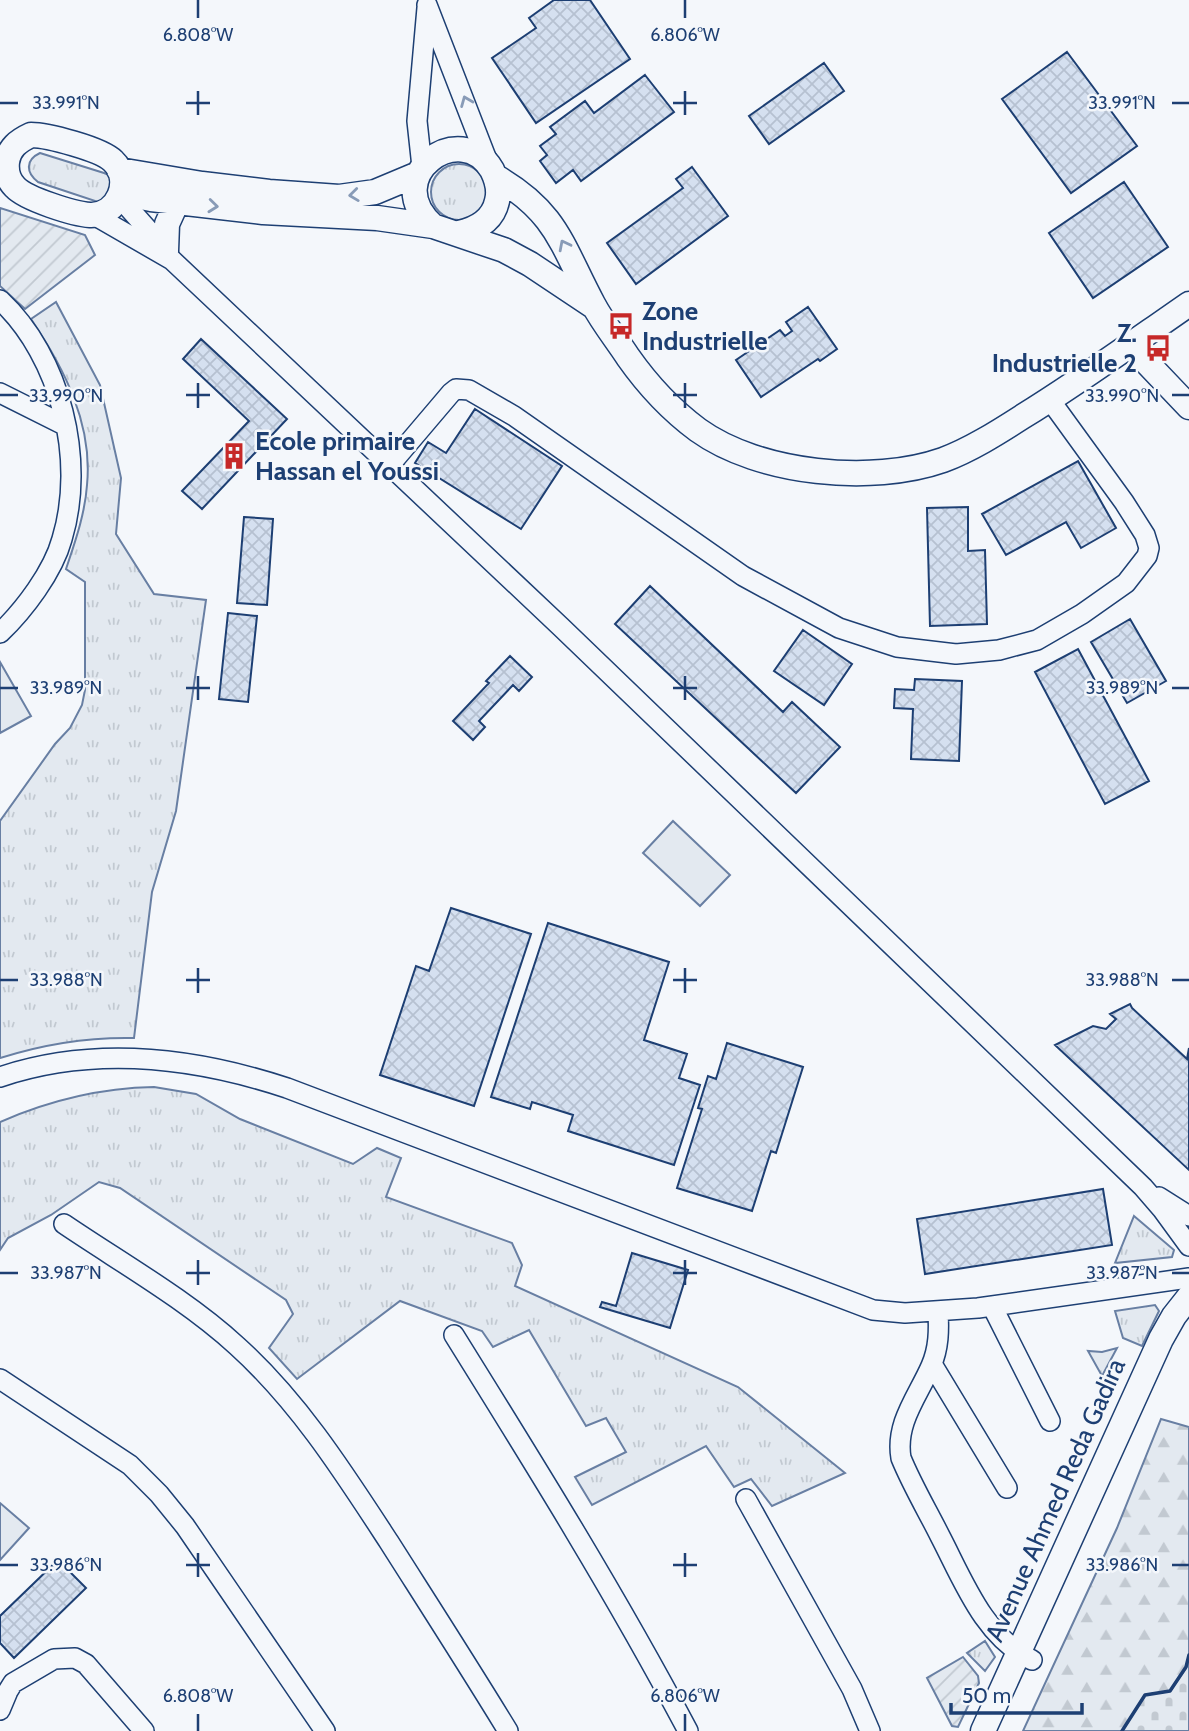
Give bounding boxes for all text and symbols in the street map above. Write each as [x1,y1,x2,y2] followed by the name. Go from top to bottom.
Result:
[163,24,233,46] text: 6.808°W
[650,24,720,46] text: 6.806°W
[32,92,100,114] text: 33.991°N
[1088,92,1156,114] text: 33.991°N
[460,95,474,107] one-way arrow
[348,187,359,202] one-way arrow
[207,198,218,213] one-way arrow
[559,240,573,252] one-way arrow
[642,295,768,357] place label: Zone Industrielle
[606,311,636,341] bus stop icon: Zone Industrielle
[992,317,1137,379] place label: Z. Industrielle 2
[1143,333,1173,363] bus stop icon: Z. Industrielle 2
[29,385,103,407] text: 33.990°N
[1085,385,1159,407] text: 33.990°N
[255,425,439,487] place label: Ecole primaire Hassan el Youssi
[219,441,249,471] building icon: Ecole primaire Hassan el Youssi
[30,677,102,699] text: 33.989°N
[1086,677,1158,699] text: 33.989°N
[29,969,103,991] text: 33.988°N
[1085,969,1159,991] text: 33.988°N
[30,1262,102,1284] text: 33.987°N
[1086,1262,1158,1284] text: 33.987°N
[978,1353,1132,1646] street label: Avenue Ahmed Reda Gadira
[30,1554,102,1576] text: 33.986°N
[1086,1554,1158,1576] text: 33.986°N
[951,1672,1082,1716] scale bar
[962,1683,1011,1708] text: 50 m
[163,1685,233,1707] text: 6.808°W
[650,1685,720,1707] text: 6.806°W

